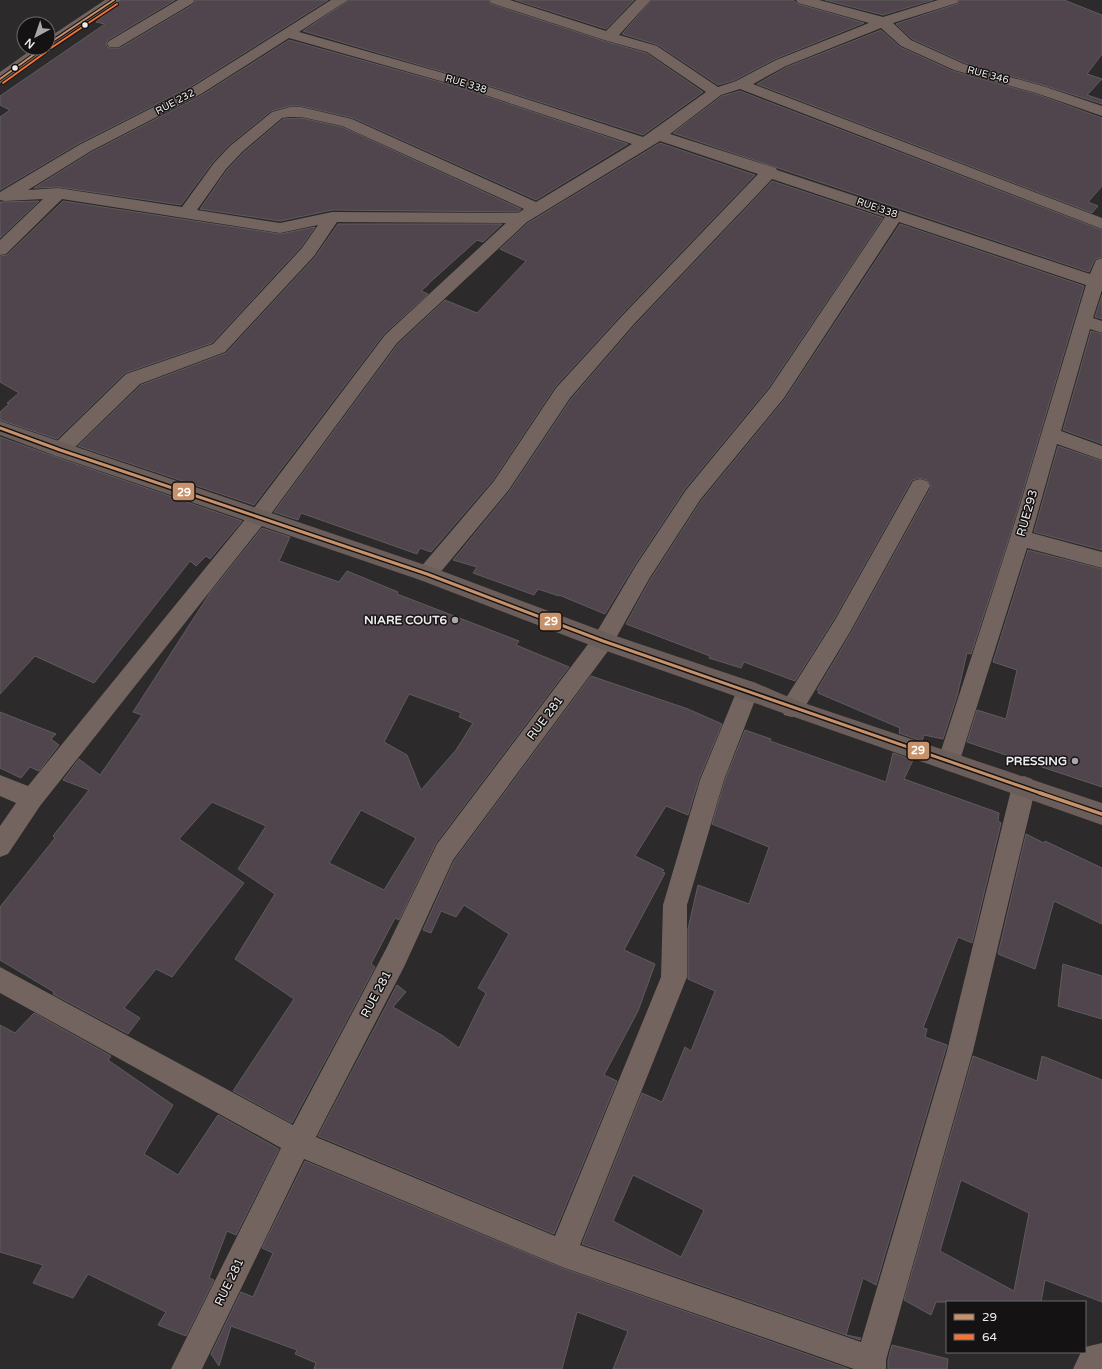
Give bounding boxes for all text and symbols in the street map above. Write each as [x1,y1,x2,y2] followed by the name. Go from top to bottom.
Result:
[16,16,56,56] north arrow
[80,20,90,30] unlabelled marker
[22,35,37,51] text: N
[10,63,20,73] unlabelled marker
[966,64,1010,86] street label: RUE 346
[444,72,488,96] street label: RUE 338
[153,87,197,117] street label: RUE 232
[855,195,899,221] street label: RUE 338
[172,482,195,501] line badge: 29
[177,486,191,499] text: 29
[1014,488,1040,538] street label: RUE293
[539,612,562,631] line badge: 29
[364,613,447,627] place label: NIARE COUT6
[450,615,460,625] marker: NIARE COUT6
[544,615,558,628] text: 29
[524,693,566,743] street label: RUE 281
[907,741,930,760] line badge: 29
[911,744,925,757] text: 29
[1006,754,1067,768] place label: PRESSING
[1070,756,1080,766] marker: PRESSING
[358,968,394,1020] street label: RUE 281
[212,1256,246,1308] street label: RUE 281
[946,1301,1086,1353] legend
[982,1310,997,1324] text: 29
[982,1330,998,1344] text: 64

